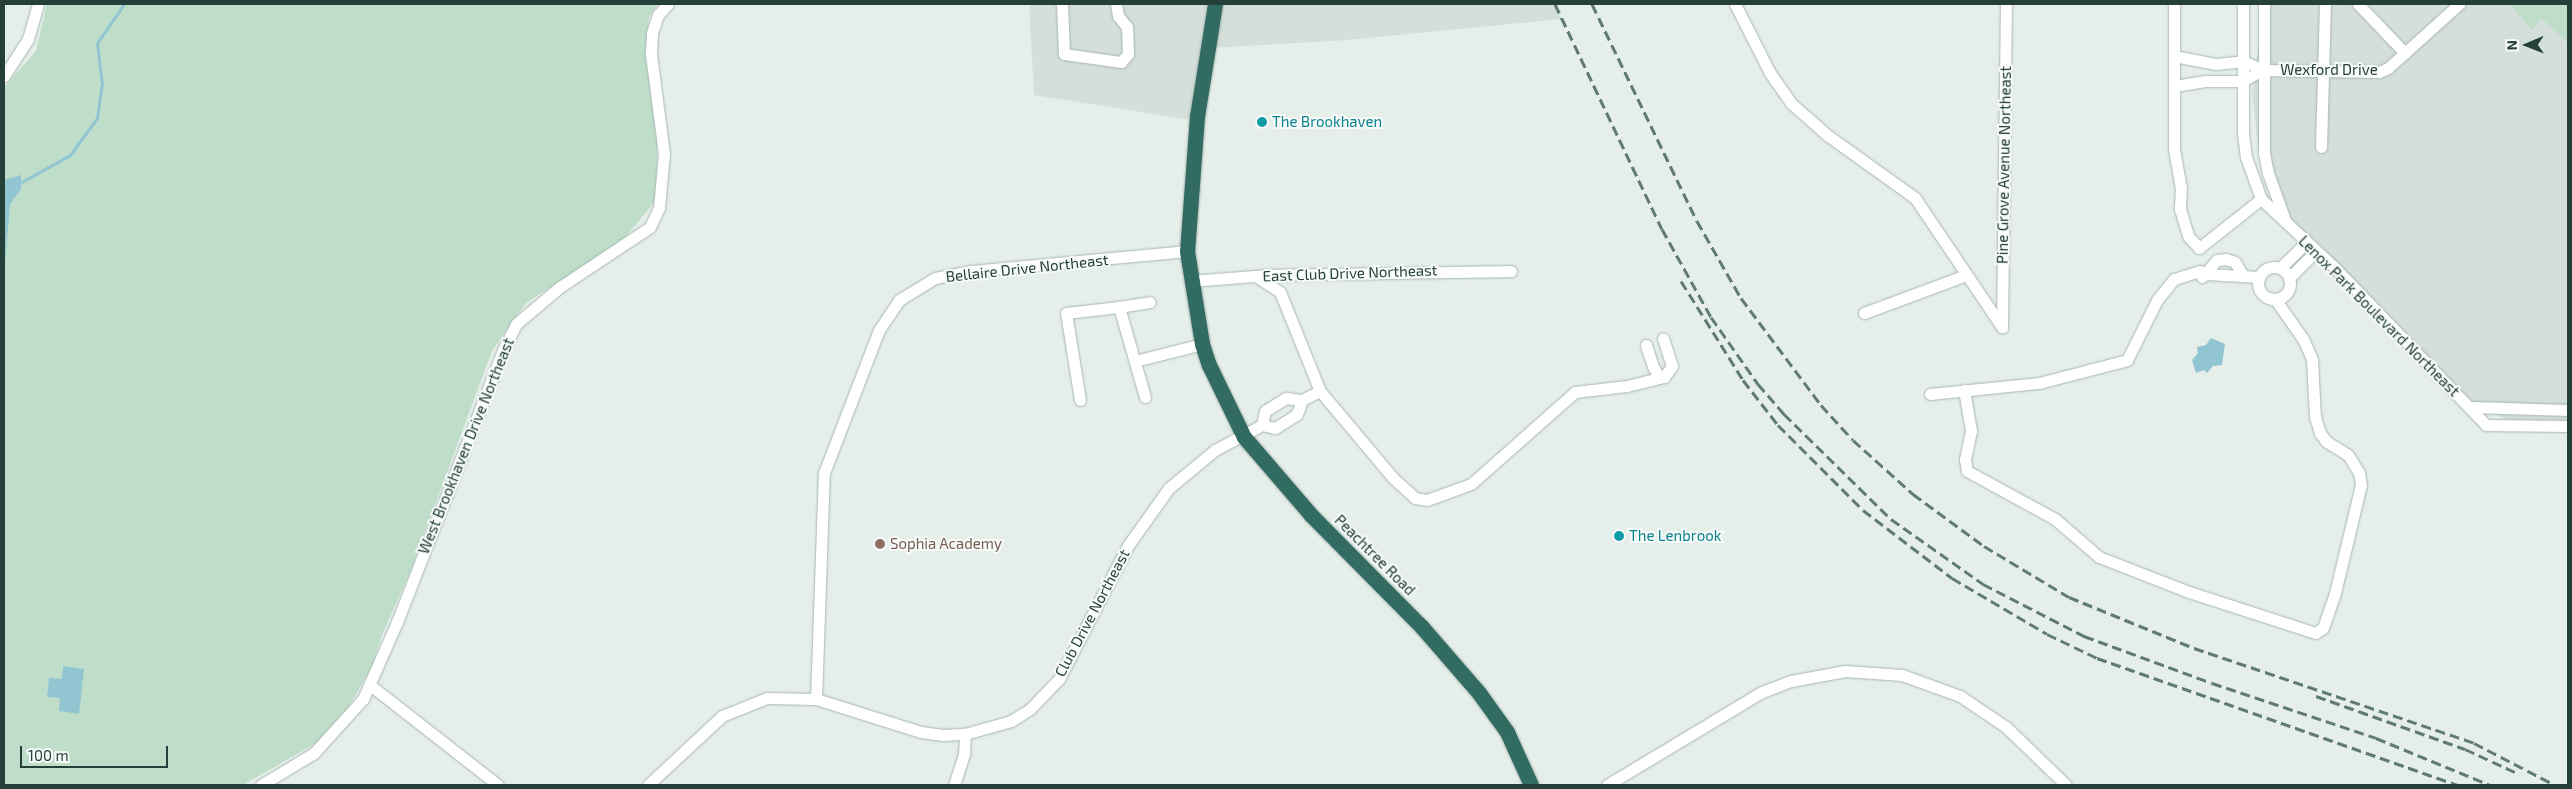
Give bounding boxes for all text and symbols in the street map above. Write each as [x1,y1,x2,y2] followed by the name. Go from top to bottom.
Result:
[2502,20,2552,70] north arrow
[2503,40,2520,50] text: N
[2280,61,2378,79] street label: Wexford Drive
[1993,66,2015,264] street label: Pine Grove Avenue Northeast
[1272,113,1382,131] place label: The Brookhaven
[1256,116,1268,128] marker: The Brookhaven
[2295,232,2463,400] street label: Lenox Park Boulevard Northeast
[945,251,1109,285] street label: Bellaire Drive Northeast
[1262,261,1438,285] street label: East Club Drive Northeast
[414,335,518,557] street label: West Brookhaven Drive Northeast
[1331,511,1419,599] street label: Peachtree Road
[1629,527,1721,545] place label: The Lenbrook
[1613,530,1625,542] marker: The Lenbrook
[890,535,1002,553] place label: Sophia Academy
[874,538,886,550] marker: Sophia Academy
[1051,546,1133,680] street label: Club Drive Northeast
[22,736,170,768] scale bar
[28,746,69,764] text: 100 m

